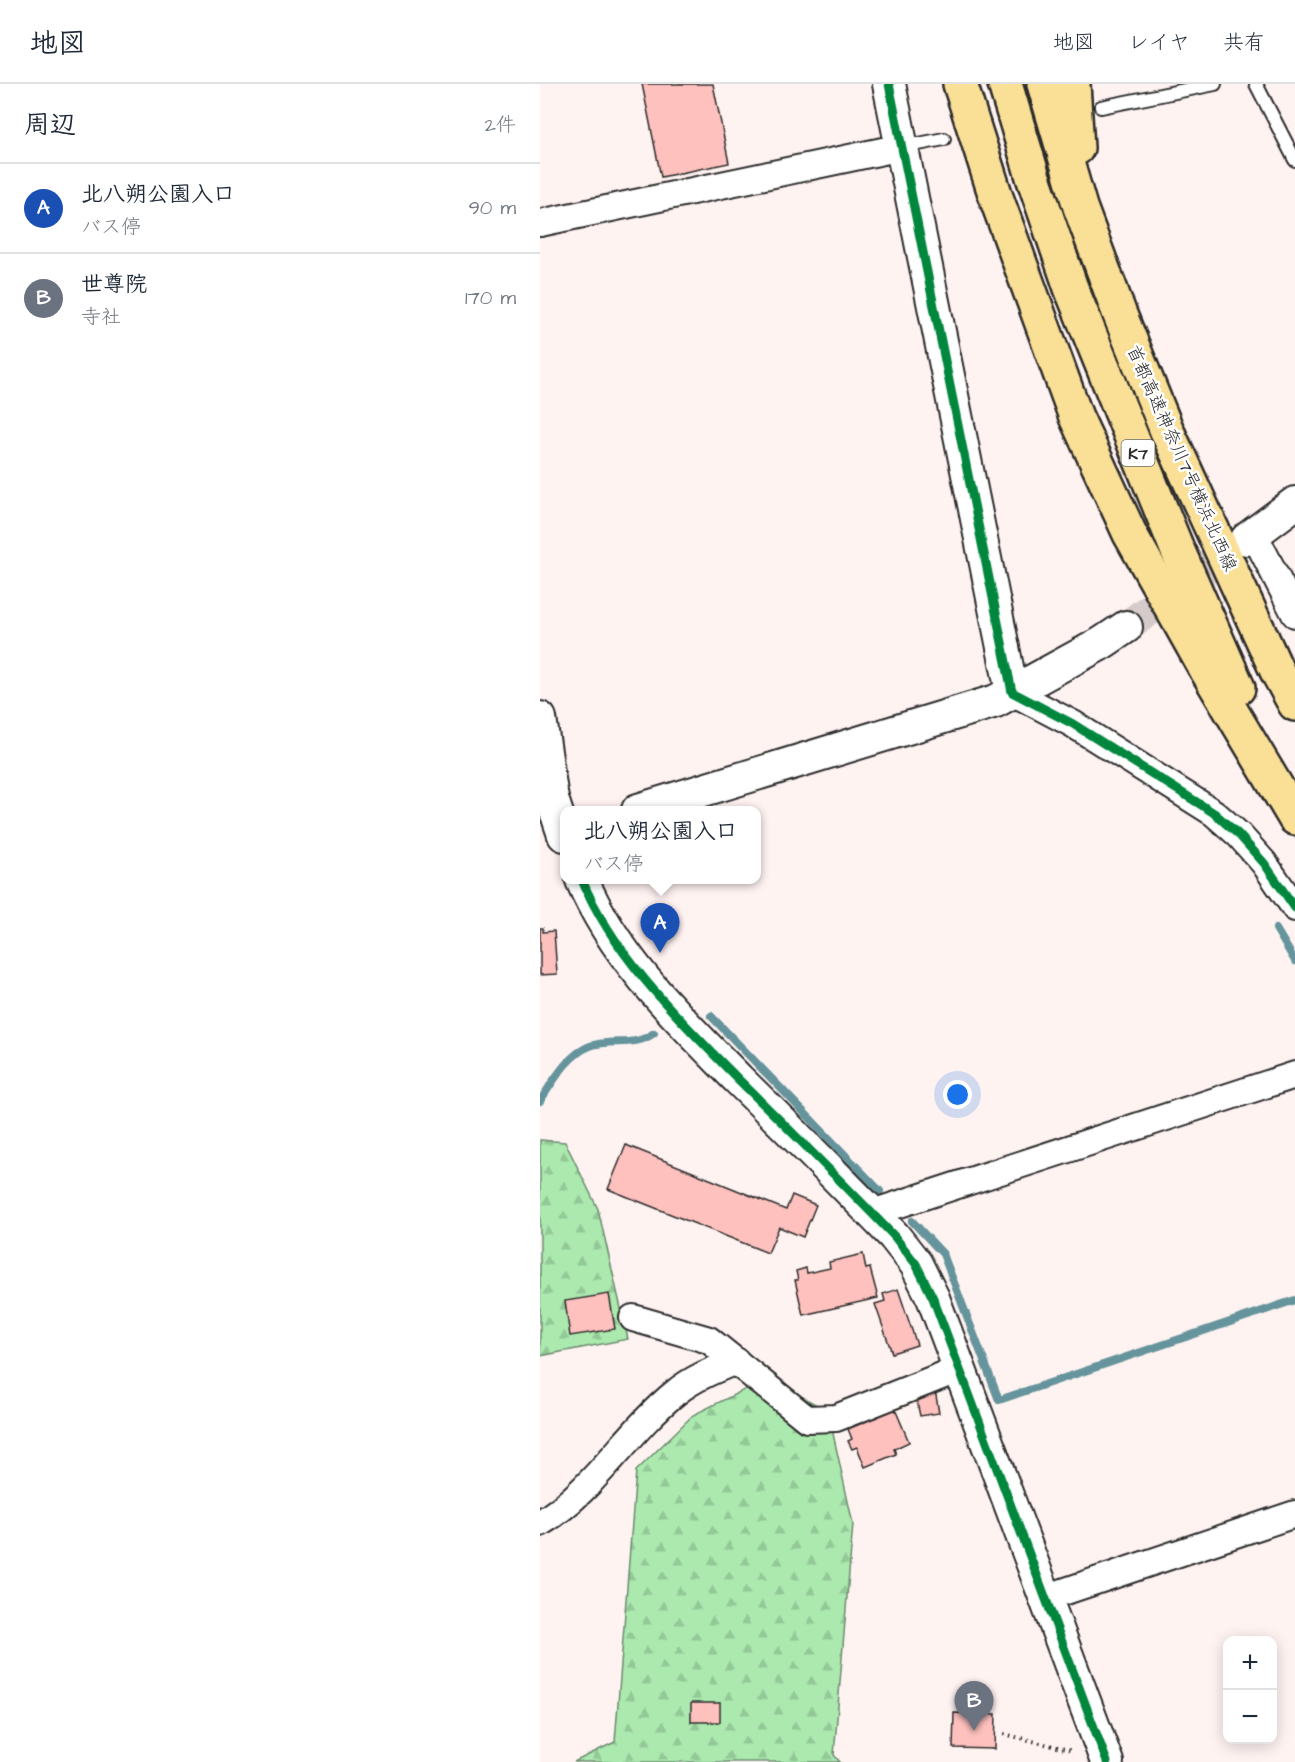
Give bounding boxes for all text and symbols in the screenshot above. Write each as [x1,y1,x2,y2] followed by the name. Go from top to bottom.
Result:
[30,24,86,63] text: 地図
[1053,28,1095,57] text: 地図
[1128,28,1190,57] text: レイヤ
[1223,28,1265,57] text: 共有
[24,107,76,143] text: 周辺
[485,111,516,139] text: 2件
[81,179,235,210] text: 北八朔公園入口
[37,194,50,222] text: A
[468,194,516,222] text: 90 m
[81,213,141,241] text: バス停
[81,269,147,300] text: 世尊院
[36,284,51,312] text: B
[465,284,516,312] text: 170 m
[81,303,121,331] text: 寺社
[1120,341,1243,575] street label: 首都高速神奈川7号横浜北西線
[1122,440,1154,466] road number: K7
[560,806,761,884] popup
[583,816,738,847] text: 北八朔公園入口
[583,850,643,878] text: バス停
[640,904,680,953] pin: A
[943,1080,972,1109] your location
[1223,1636,1277,1744] map controls
[1223,1636,1277,1690] button: +
[954,1682,994,1731] pin: B
[1223,1690,1277,1744] button: −

